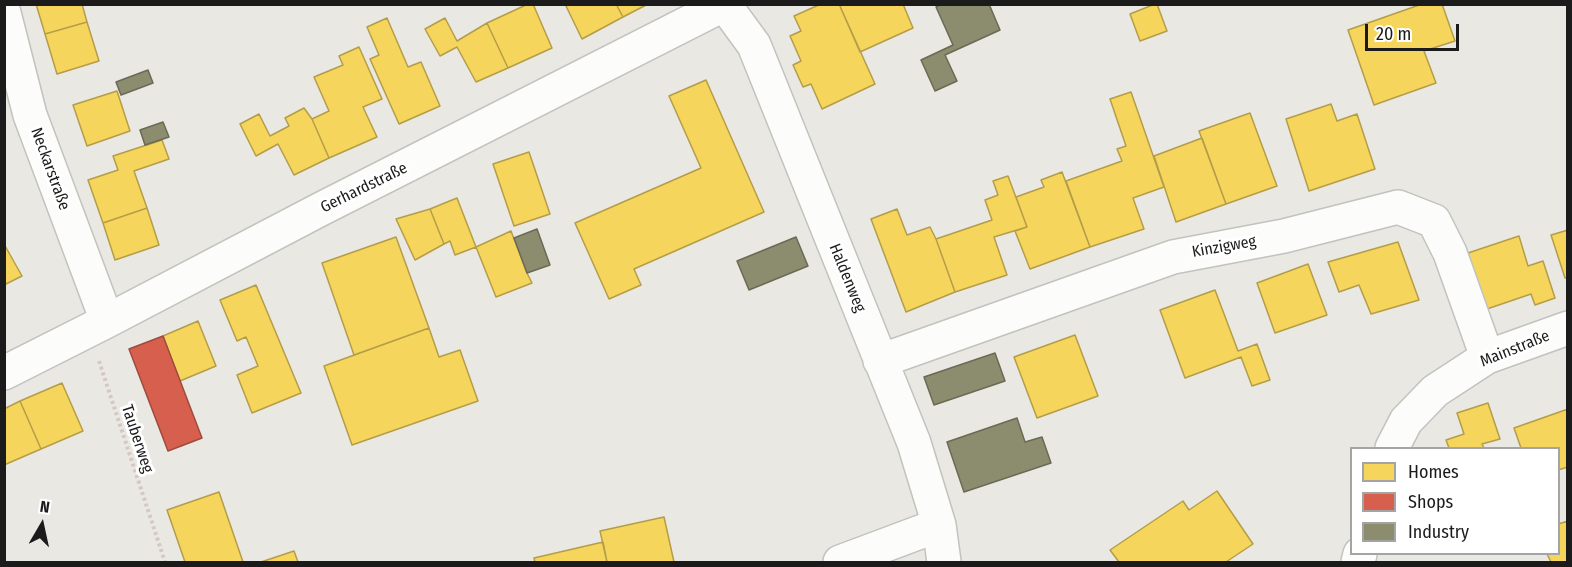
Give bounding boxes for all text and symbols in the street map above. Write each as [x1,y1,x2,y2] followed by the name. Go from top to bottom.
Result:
[1368,12,1462,50] scale bar
[1376,23,1411,45] text: 20 m
[26,125,74,213] street label: Neckarstraße
[318,159,410,217] street label: Gerhardstraße
[1190,232,1258,262] street label: Kinzigweg
[825,241,869,315] street label: Haldenweg
[1477,326,1553,372] street label: Mainstraße
[117,402,157,476] street label: Tauberweg
[1350,447,1560,555] legend
[1408,461,1459,483] text: Homes
[1408,491,1453,513] text: Shops
[12,495,72,555] north arrow
[39,497,51,517] text: N
[1408,521,1469,543] text: Industry

